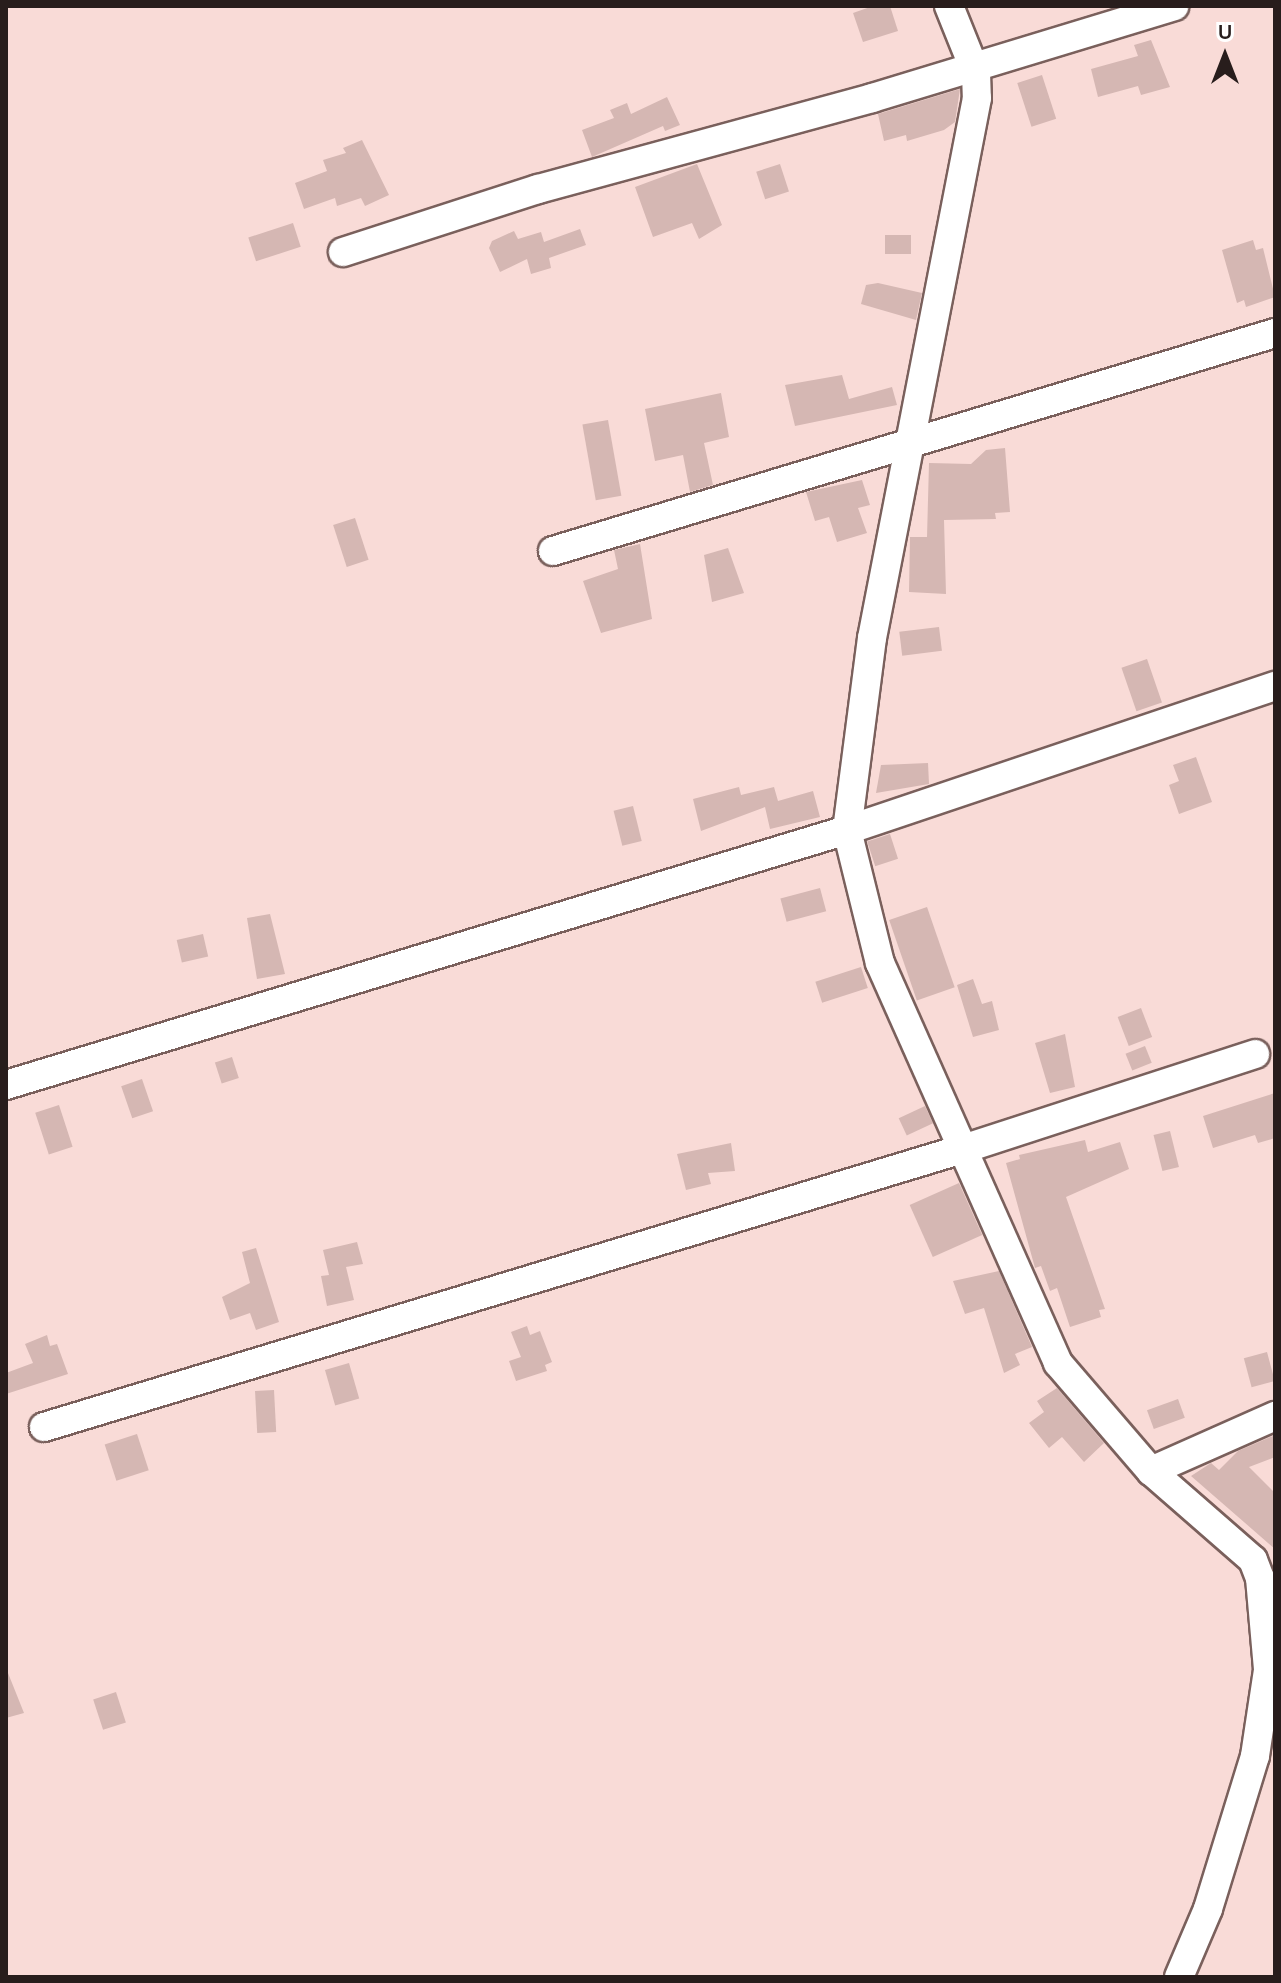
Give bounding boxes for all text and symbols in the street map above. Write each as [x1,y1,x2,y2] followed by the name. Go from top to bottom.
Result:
[1185,16,1265,96] north arrow
[1217,19,1233,45] text: U

